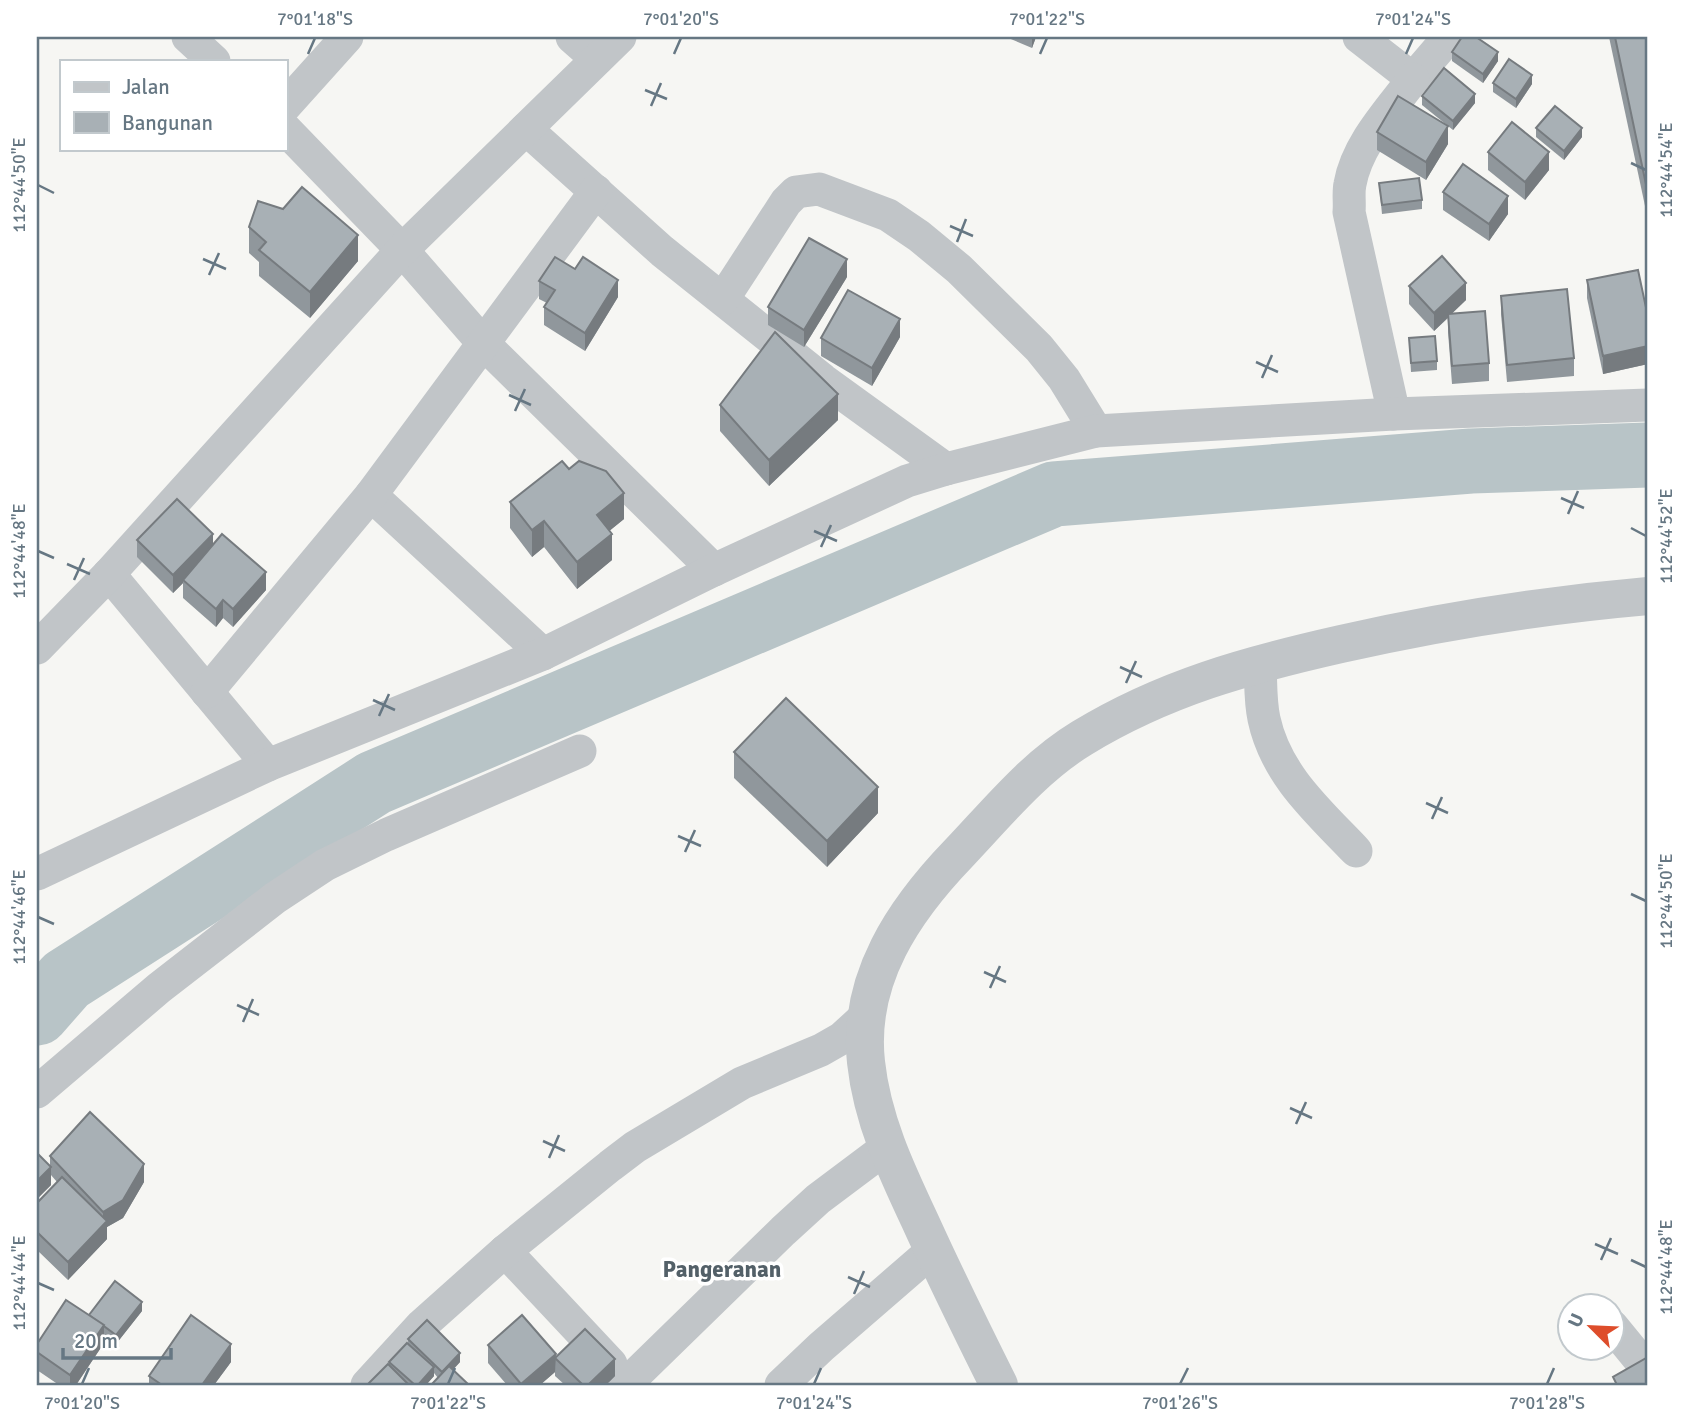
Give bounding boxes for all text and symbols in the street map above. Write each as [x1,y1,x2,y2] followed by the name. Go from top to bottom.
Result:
[277,8,353,30] text: 7°01'18"S
[643,8,719,30] text: 7°01'20"S
[1009,8,1085,30] text: 7°01'22"S
[1375,8,1451,30] text: 7°01'24"S
[60,60,287,150] legend
[122,74,170,100] text: Jalan
[122,110,213,136] text: Bangunan
[1655,122,1677,218] text: 112°44'54"E
[8,137,30,233] text: 112°44'50"E
[1655,488,1677,584] text: 112°44'52"E
[8,503,30,599] text: 112°44'48"E
[1655,853,1677,949] text: 112°44'50"E
[8,869,30,965] text: 112°44'46"E
[1655,1219,1677,1315] text: 112°44'48"E
[8,1235,30,1331] text: 112°44'44"E
[663,1255,781,1284] district label: Pangeranan
[1556,1292,1626,1362] north arrow
[1563,1310,1590,1331] text: U
[63,1317,172,1361] scale bar
[74,1328,118,1354] text: 20 m
[44,1392,120,1414] text: 7°01'20"S
[410,1392,486,1414] text: 7°01'22"S
[776,1392,852,1414] text: 7°01'24"S
[1142,1392,1218,1414] text: 7°01'26"S
[1509,1392,1585,1414] text: 7°01'28"S

